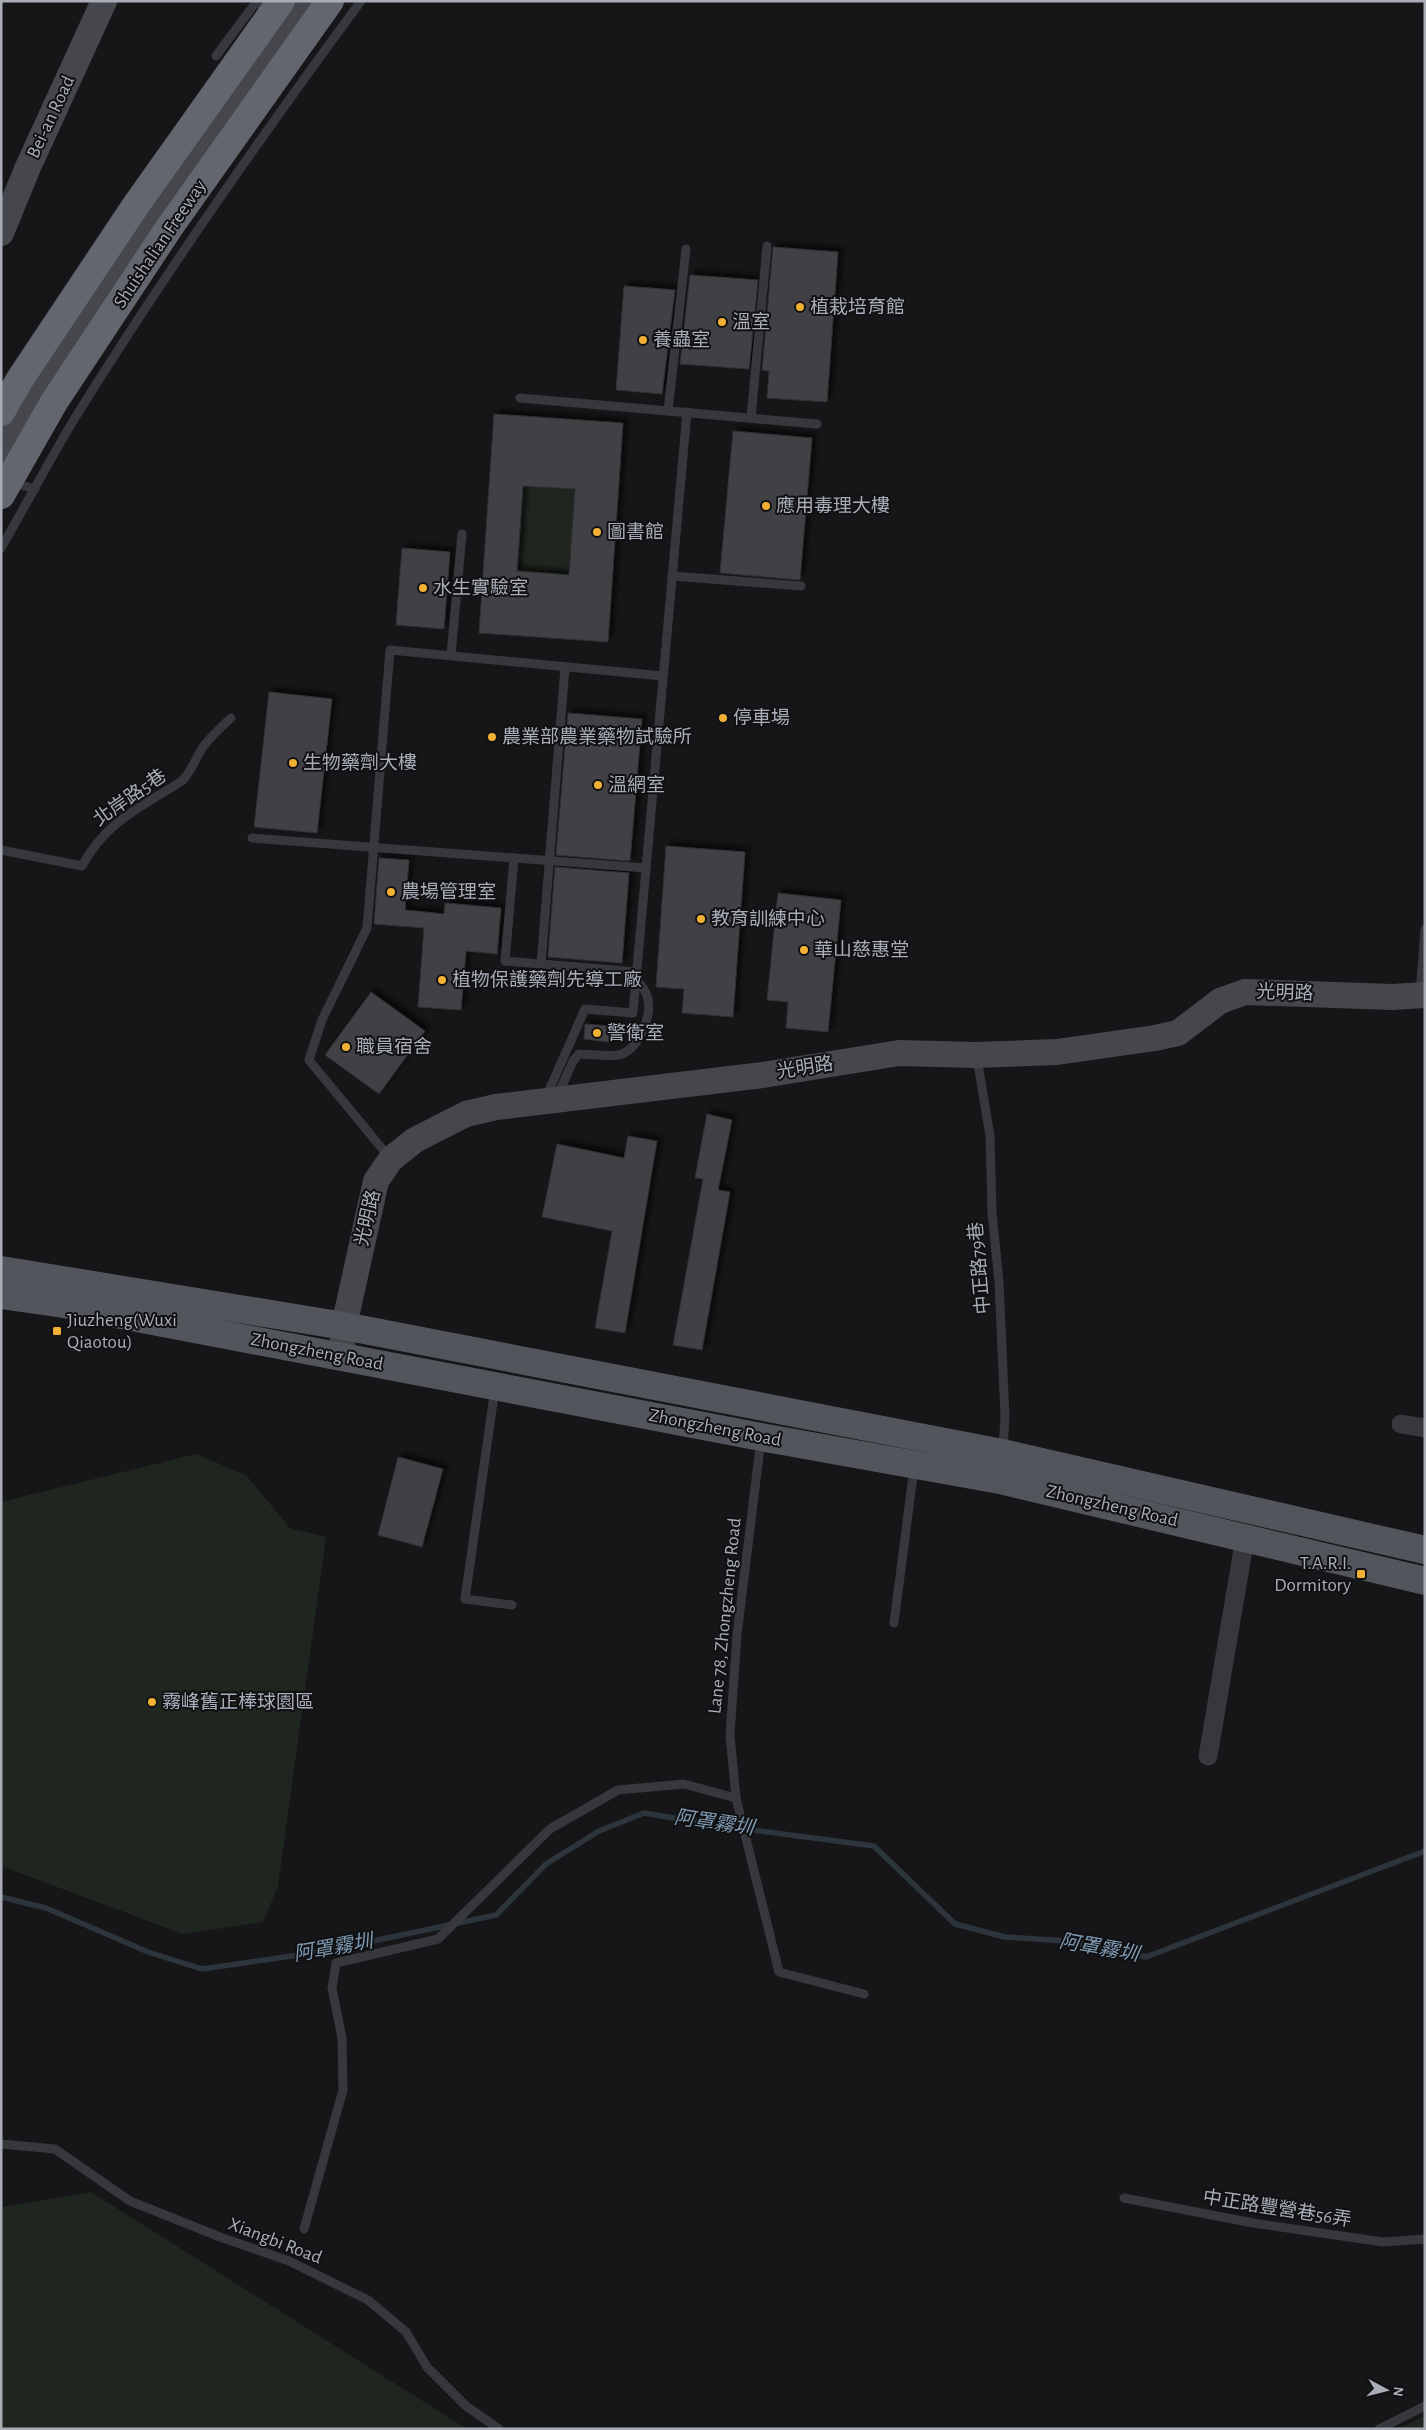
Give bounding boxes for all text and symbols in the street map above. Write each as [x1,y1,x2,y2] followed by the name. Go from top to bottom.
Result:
[24,73,78,161] street label: Bei-an Road
[110,177,210,311] street label: Shuishalian Freeway
[810,296,905,317] place label: 植栽培育館
[794,301,806,313] marker: 植栽培育館
[732,311,770,332] place label: 溫室
[716,316,728,328] marker: 溫室
[653,329,710,350] place label: 養蟲室
[637,334,649,346] marker: 養蟲室
[776,495,890,516] place label: 應用毒理大樓
[760,500,772,512] marker: 應用毒理大樓
[607,522,664,542] place label: 圖書館
[591,526,603,538] marker: 圖書館
[433,577,528,598] place label: 水生實驗室
[417,582,429,594] marker: 水生實驗室
[733,707,790,728] place label: 停車場
[717,712,729,724] marker: 停車場
[502,726,692,747] place label: 農業部農業藥物試驗所
[486,731,498,743] marker: 農業部農業藥物試驗所
[303,752,417,773] place label: 生物藥劑大樓
[287,757,299,769] marker: 生物藥劑大樓
[89,765,170,830] street label: 北岸路5巷
[608,774,665,795] place label: 溫網室
[592,779,604,791] marker: 溫網室
[401,881,496,902] place label: 農場管理室
[385,886,397,898] marker: 農場管理室
[711,908,825,929] place label: 教育訓練中心
[695,913,707,925] marker: 教育訓練中心
[814,939,909,960] place label: 華山慈惠堂
[798,944,810,956] marker: 華山慈惠堂
[452,969,642,990] place label: 植物保護藥劑先導工廠
[436,974,448,986] marker: 植物保護藥劑先導工廠
[1256,982,1314,1003] street label: 光明路
[607,1022,664,1043] place label: 警衛室
[591,1027,603,1039] marker: 警衛室
[356,1036,432,1057] place label: 職員宿舍
[340,1041,352,1053] marker: 職員宿舍
[775,1053,835,1082] street label: 光明路
[351,1188,384,1248] street label: 光明路
[964,1221,994,1315] street label: 中正路79巷
[67,1311,177,1352] place label: Jiuzheng(Wuxi Qiaotou)
[51,1325,63,1337] marker: Jiuzheng(Wuxi Qiaotou)
[249,1330,385,1374] street label: Zhongzheng Road
[647,1406,783,1450] street label: Zhongzheng Road
[1044,1482,1180,1530] street label: Zhongzheng Road
[705,1517,745,1715] street label: Lane 78, Zhongzheng Road
[1274,1554,1351,1595] place label: T.A.R.I. Dormitory
[1355,1568,1367,1580] marker: T.A.R.I. Dormitory
[162,1691,314,1712] place label: 霧峰舊正棒球園區
[146,1696,158,1708] marker: 霧峰舊正棒球園區
[673,1807,758,1839] water label: 阿罩霧圳
[292,1930,377,1965] water label: 阿罩霧圳
[1058,1930,1143,1965] water label: 阿罩霧圳
[1201,2186,1353,2230] street label: 中正路豐營巷56弄
[225,2214,325,2268] street label: Xiangbi Road
[1361,2365,1411,2415] north arrow
[1390,2386,1405,2397] text: N

